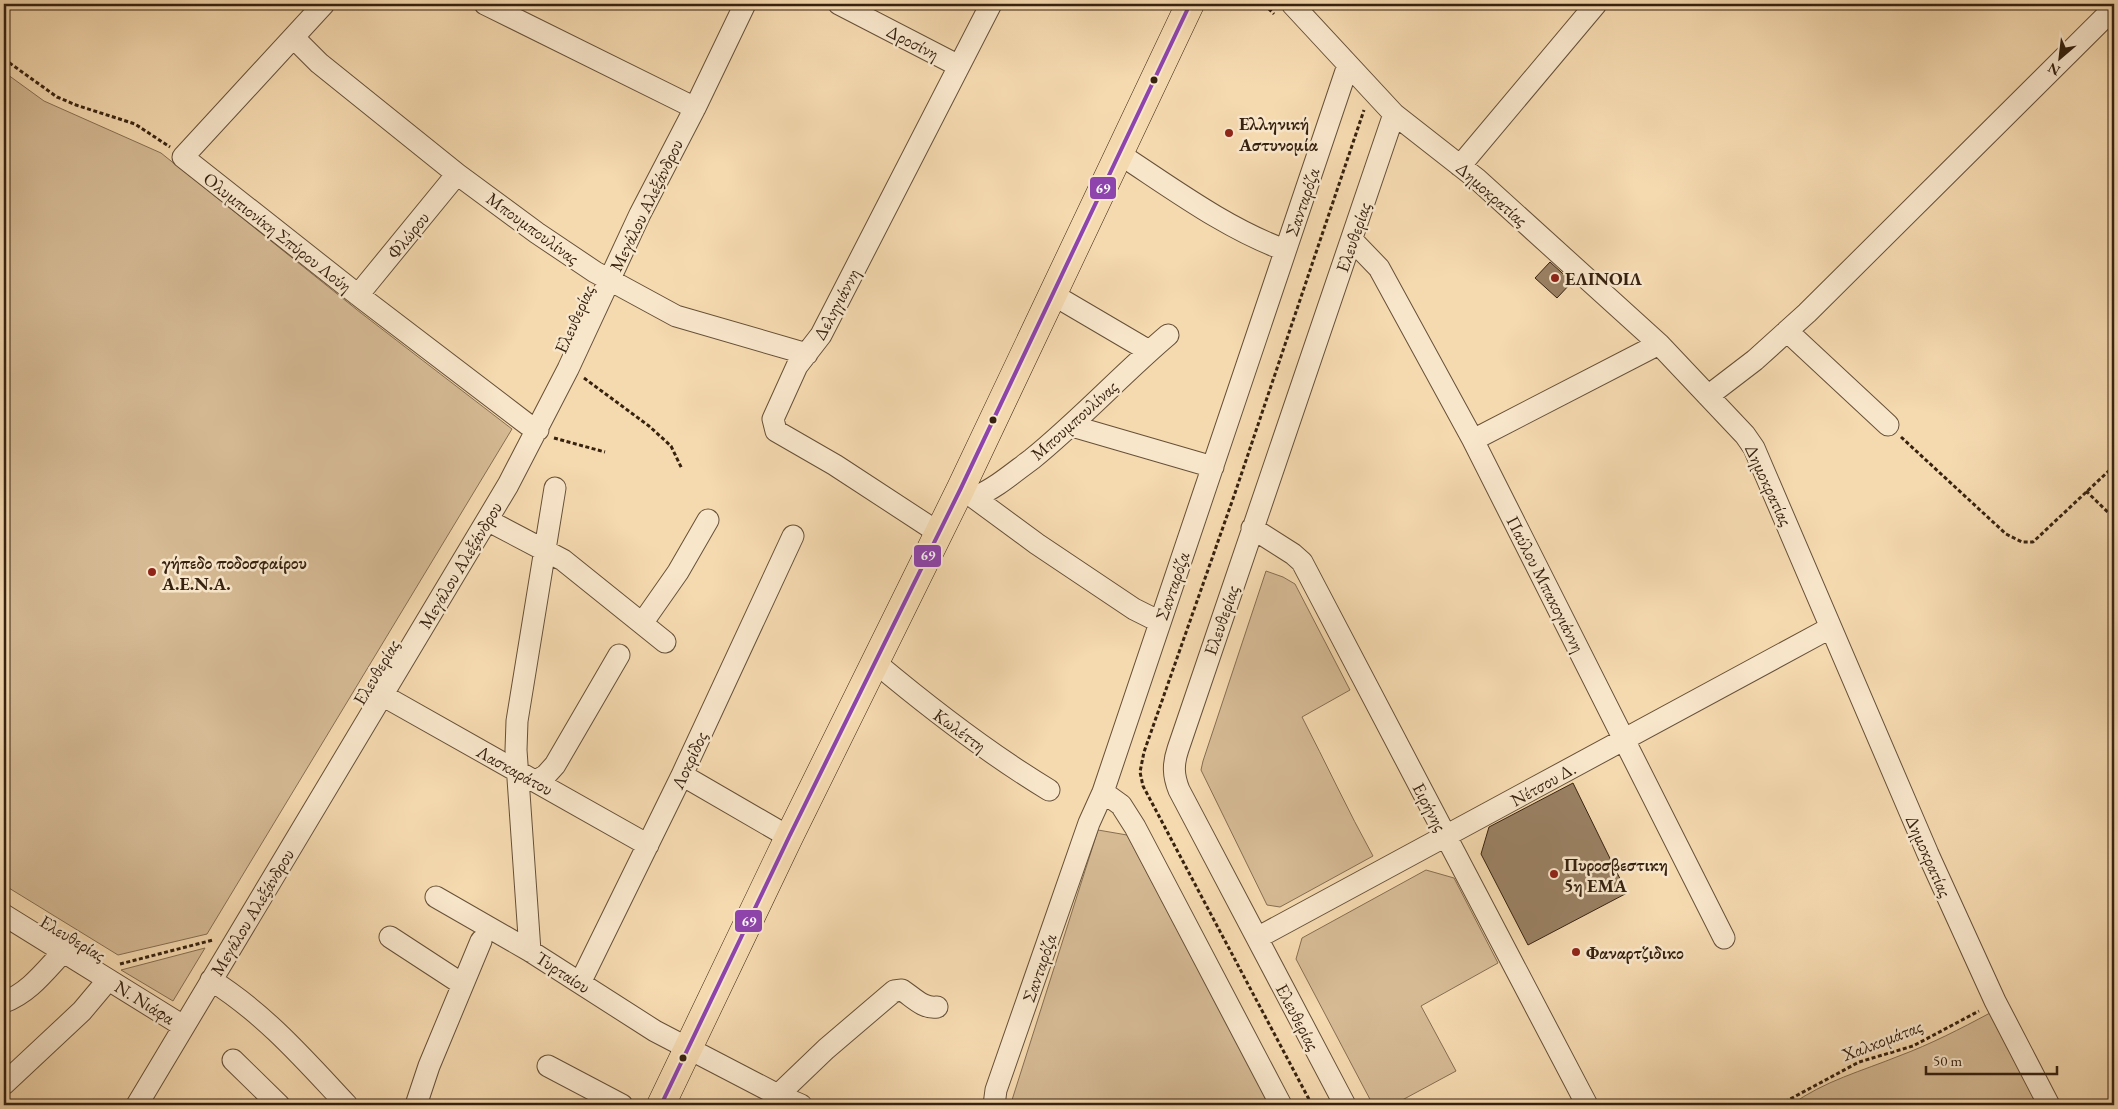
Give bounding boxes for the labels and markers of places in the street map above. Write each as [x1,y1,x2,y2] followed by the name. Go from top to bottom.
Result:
[1149,75,1159,85] unlabelled marker
[1238,112,1319,156] place label: Ελληνική Αστυνομία
[1223,127,1235,139] marker: Ελληνική Αστυνομία
[1565,267,1642,290] place label: ΕΛΙΝΟΙΛ
[1549,272,1561,284] marker: ΕΛΙΝΟΙΛ
[988,415,998,425] unlabelled marker
[161,551,307,595] place label: γήπεδο ποδοσφαίρου Α.Ε.Ν.Α.
[146,566,158,578] marker: γήπεδο ποδοσφαίρου Α.Ε.Ν.Α.
[1564,853,1668,897] place label: Πυροσβεστικη 5η ΕΜΑ
[1548,868,1560,880] marker: Πυροσβεστικη 5η ΕΜΑ
[1586,941,1684,964] place label: Φαναρτζιδικο
[1570,946,1582,958] marker: Φαναρτζιδικο
[678,1053,688,1063] unlabelled marker

